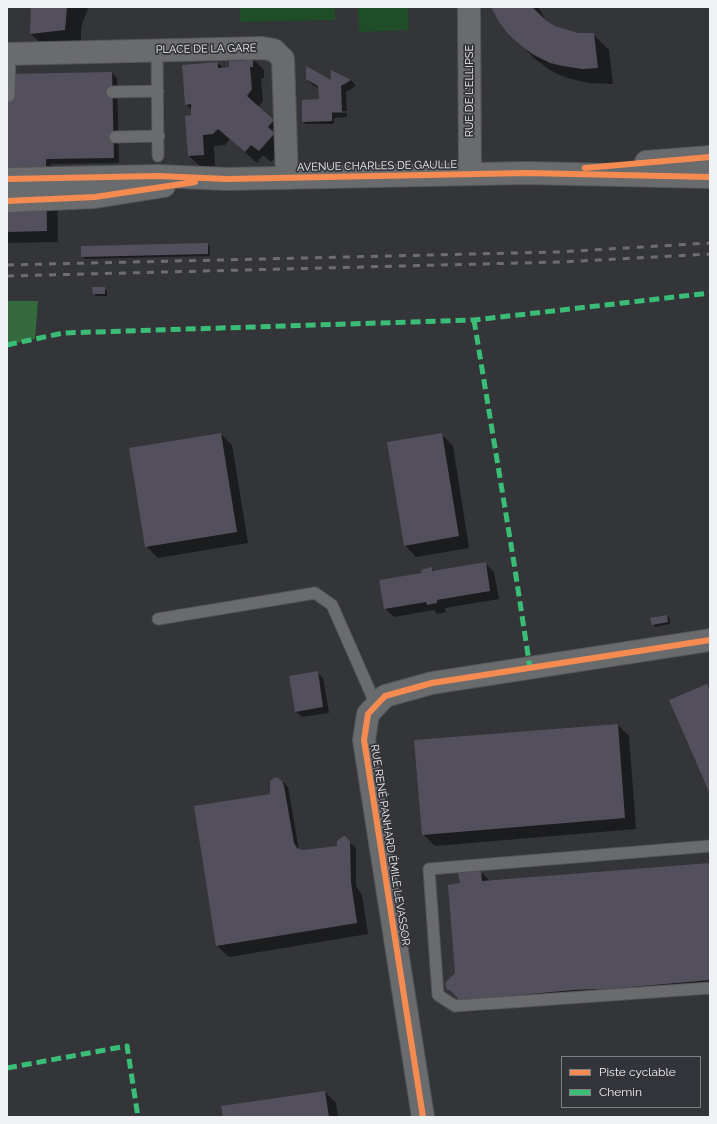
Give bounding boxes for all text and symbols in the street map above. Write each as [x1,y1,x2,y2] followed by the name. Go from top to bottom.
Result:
[156,42,256,56] street label: PLACE DE LA GARE
[463,45,477,137] street label: RUE DE L'ELLIPSE
[297,158,457,174] street label: AVENUE CHARLES DE GAULLE
[368,743,412,947] street label: RUE RENÉ PANHARD ÉMILE LEVASSOR
[561,1056,701,1108] legend
[599,1065,676,1079] text: Piste cyclable
[599,1085,642,1099] text: Chemin

